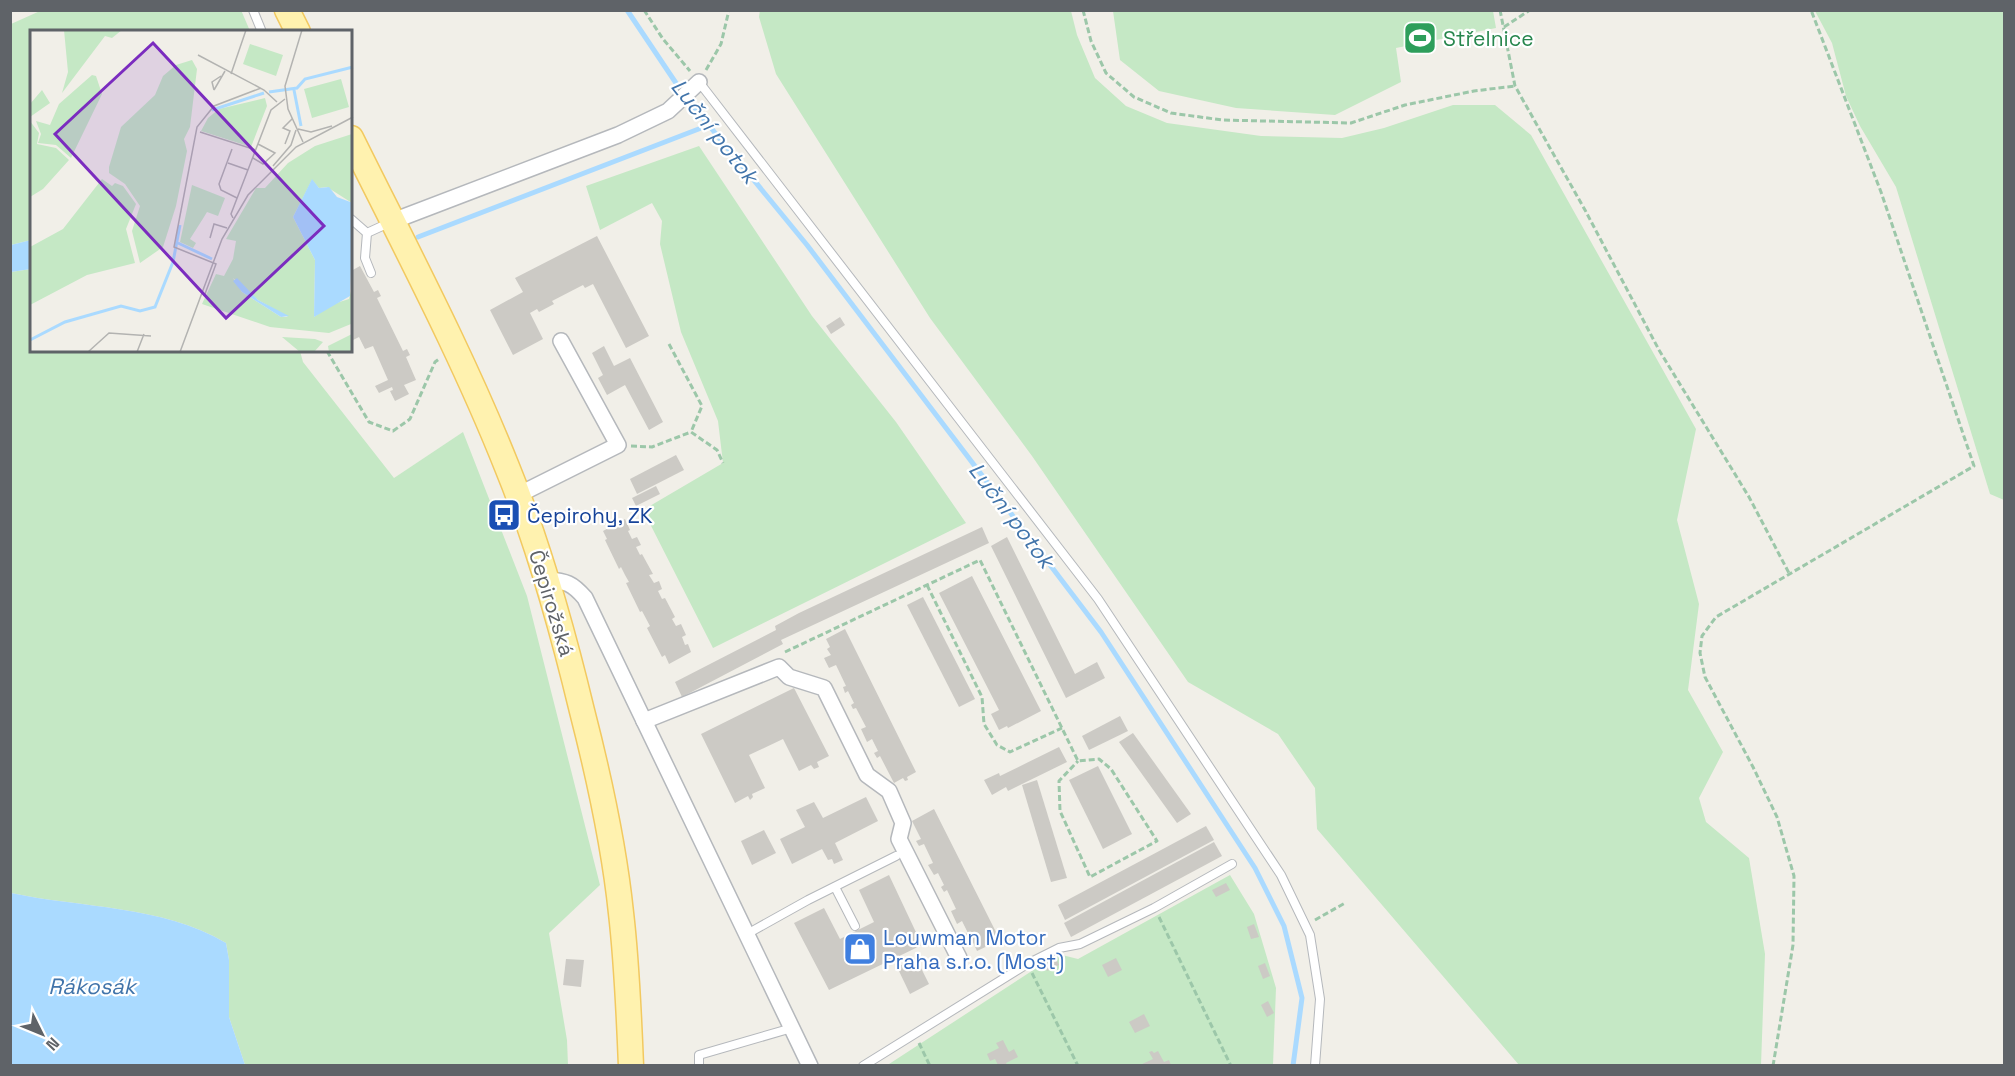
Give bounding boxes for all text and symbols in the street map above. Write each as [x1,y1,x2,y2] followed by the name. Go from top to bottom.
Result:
[1402,20,1438,56] sports icon: Střelnice
[1443,25,1534,52] place label: Střelnice
[30,30,352,352] inset map
[665,73,766,191] water label: Luční potok
[963,456,1062,575] water label: Luční potok
[486,497,522,533] bus stop icon: Čepirohy, ZK
[527,502,653,529] place label: Čepirohy, ZK
[523,547,581,659] street label: Čepirožská
[883,924,1064,975] place label: Louwman Motor Praha s.r.o. (Most)
[842,931,878,967] shop icon: Louwman Motor Praha s.r.o. (Most)
[48,972,138,1000] water label: Rákosák
[12,1004,72,1064] north arrow
[41,1033,64,1055] text: N

